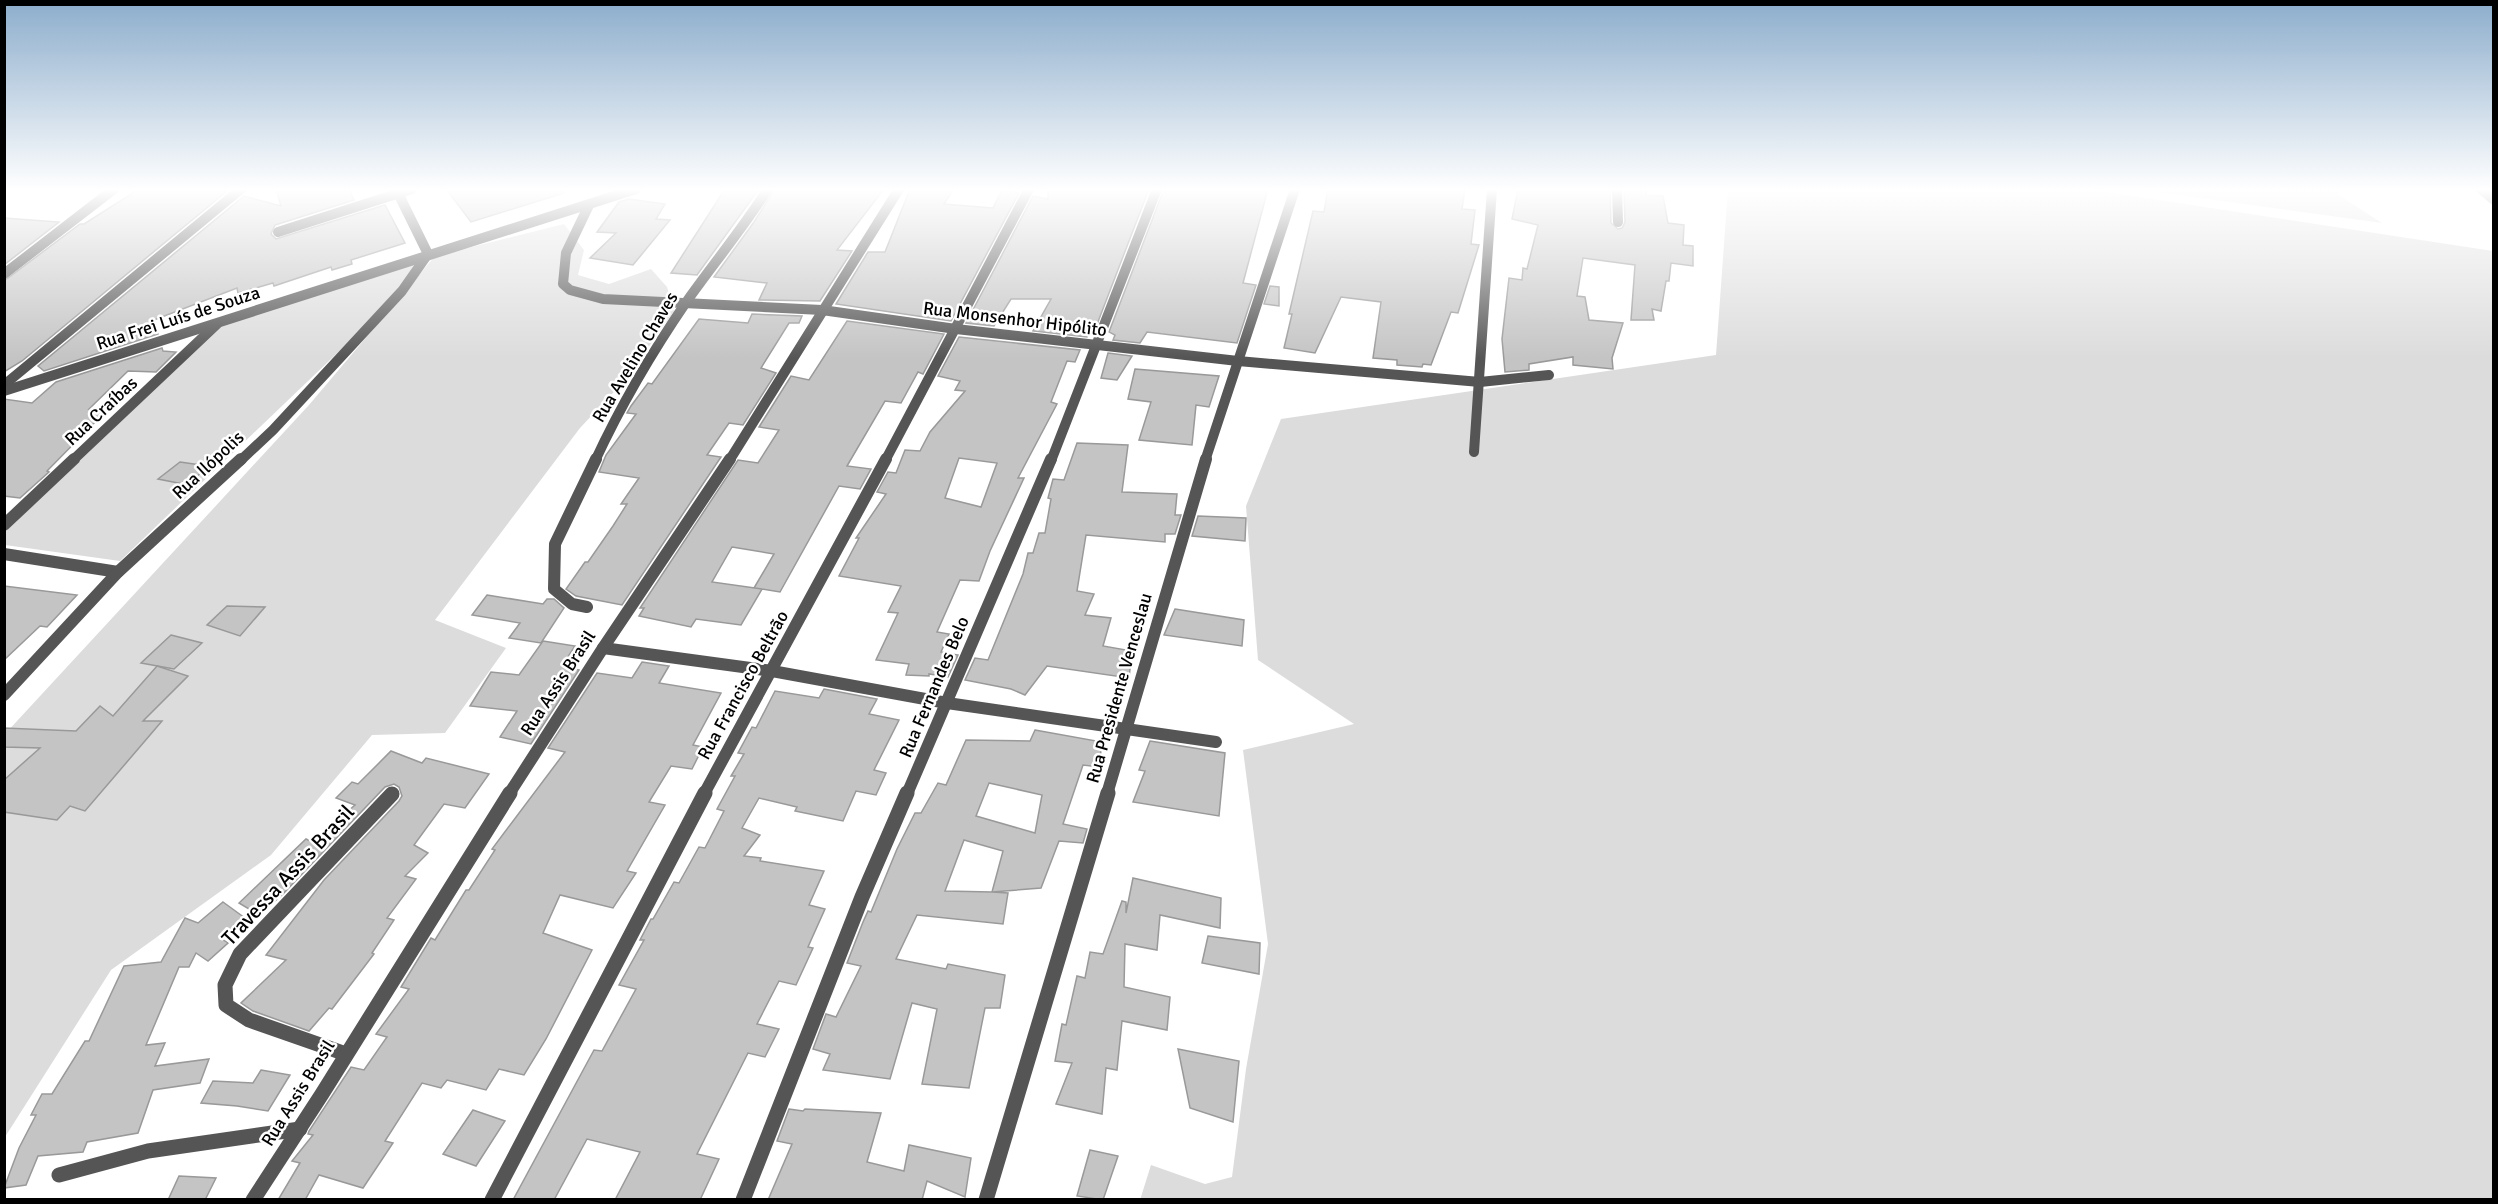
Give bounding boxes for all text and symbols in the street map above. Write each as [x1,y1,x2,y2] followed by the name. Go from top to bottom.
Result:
[93,281,263,355] street label: Rua Frei Luís de Souza
[587,288,683,426] street label: Rua Avelino Chaves
[922,297,1108,341] street label: Rua Monsenhor Hipólito
[60,372,142,450] street label: Rua Craíbas
[168,426,248,504] street label: Rua Ilópolis
[1081,590,1157,786] street label: Rua Presidente Venceslau
[693,607,793,763] street label: Rua Francisco Beltrão
[894,613,974,761] street label: Rua Fernandes Belo
[516,626,600,740] street label: Rua Assis Brasil
[216,799,360,951] street label: Travessa Assis Brasil
[257,1036,339,1150] street label: Rua Assis Brasil

